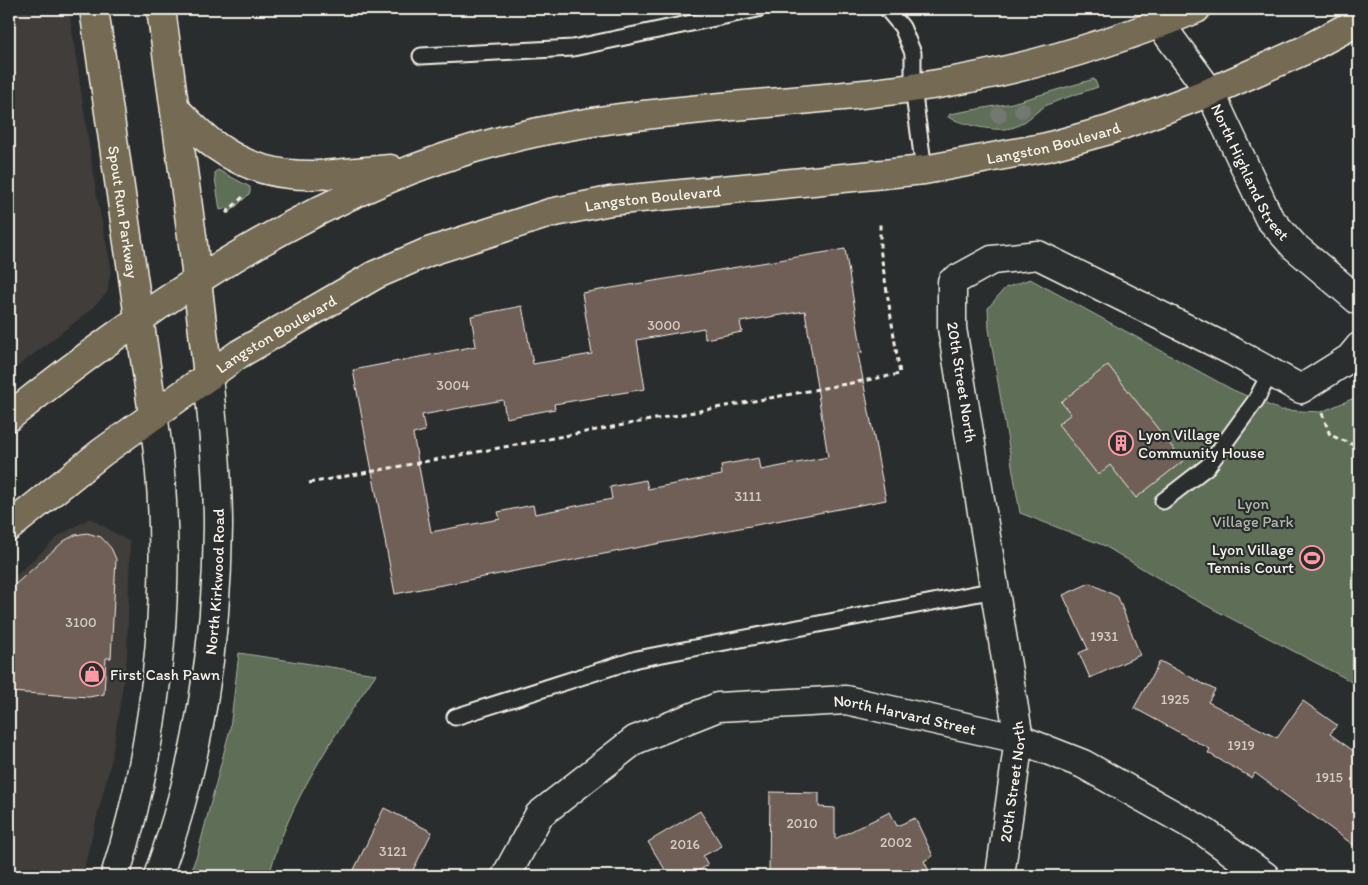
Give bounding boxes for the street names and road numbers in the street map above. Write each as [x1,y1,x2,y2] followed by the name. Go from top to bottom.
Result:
[1207,100,1294,244] street label: North Highland Street
[985,117,1123,168] street label: Langston Boulevard
[104,144,143,280] street label: Spout Run Parkway
[583,181,722,215] street label: Langston Boulevard
[212,290,340,377] street label: Langston Boulevard
[943,320,981,444] street label: 20th Street North
[200,508,228,656] street label: North Kirkwood Road
[833,690,978,739] street label: North Harvard Street
[995,720,1029,844] street label: 20th Street North

